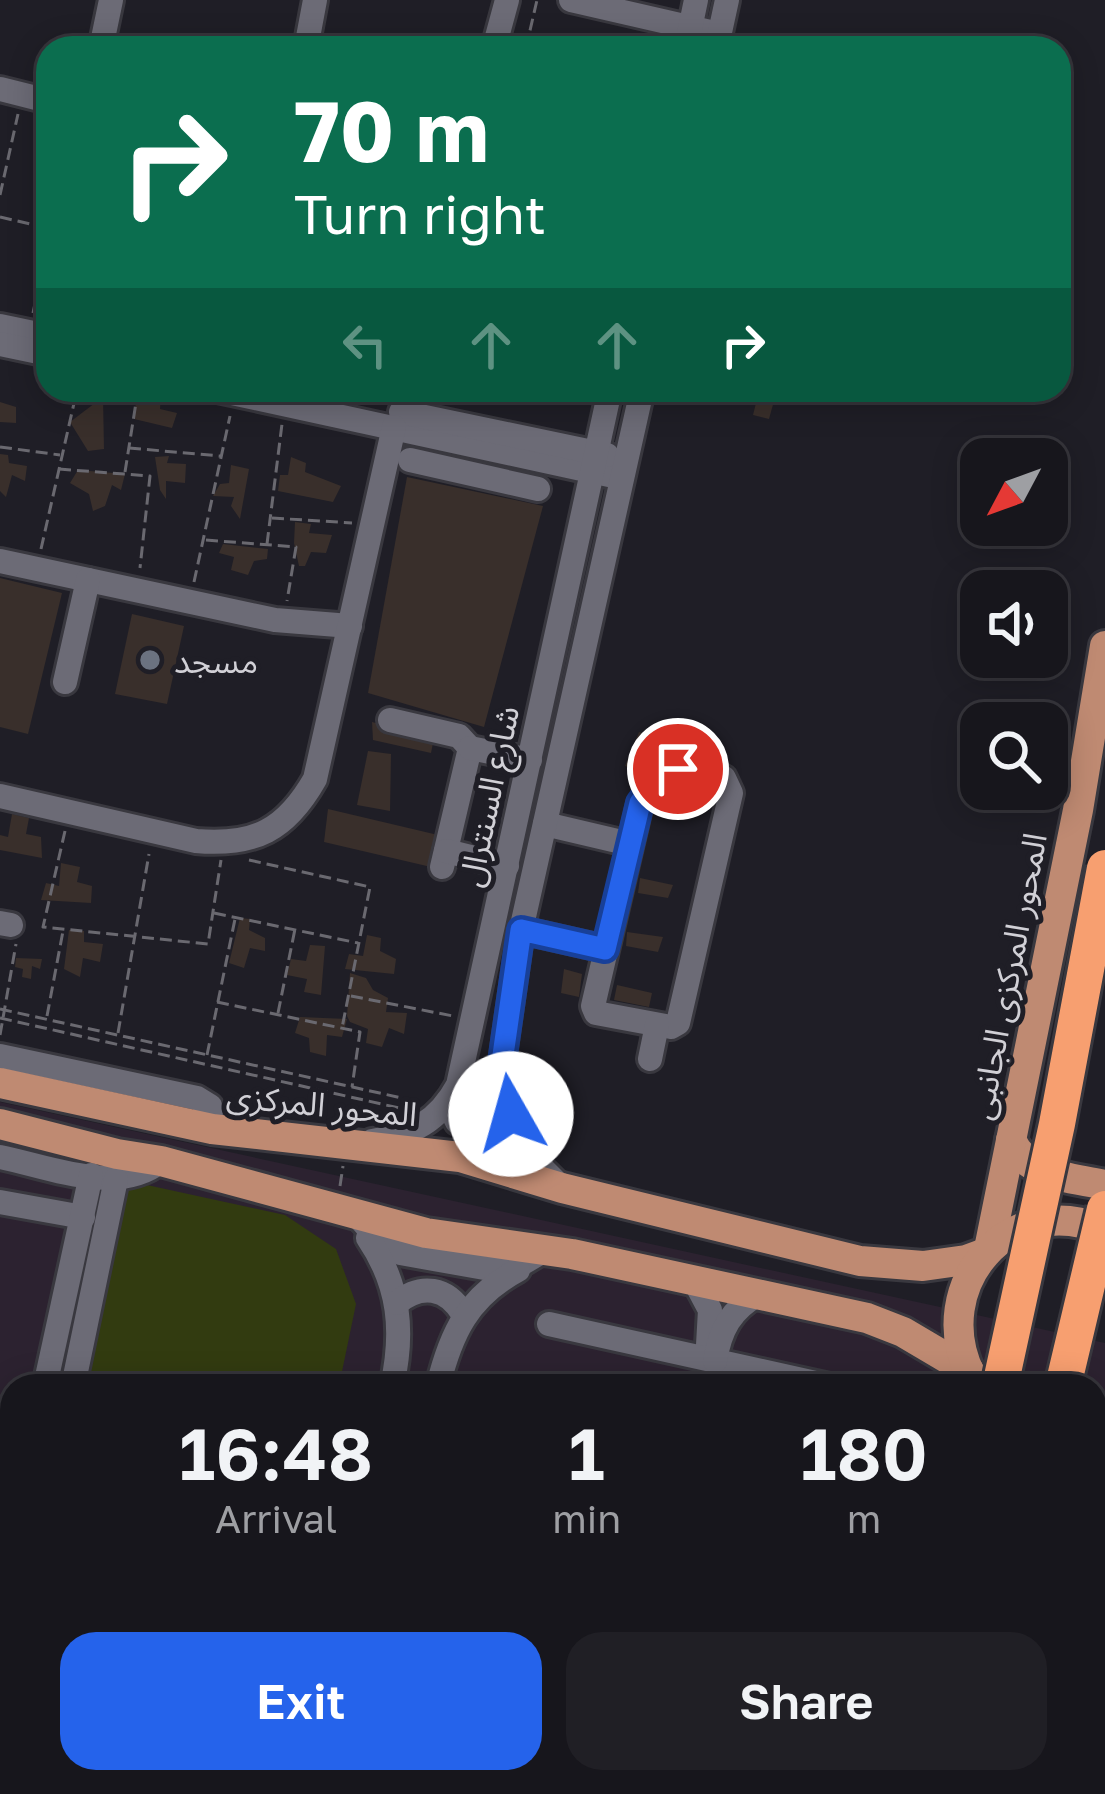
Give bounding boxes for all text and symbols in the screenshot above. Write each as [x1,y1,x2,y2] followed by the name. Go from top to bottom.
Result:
[294,80,489,180] text: 70 m
[96,84,252,240] icon: right
[294,181,546,246] text: Turn right
[332,312,398,378] icon: left
[458,312,524,378] icon: ahead
[584,312,650,378] icon: ahead
[710,312,776,378] icon: right
[960,438,1068,546] north arrow
[960,438,1068,810] map controls
[960,570,1068,678] button: sound
[174,641,258,680] place label: مسجد
[137,647,163,673] marker: مسجد
[450,702,532,891] street label: شارع السنترال
[960,702,1068,810] button: search
[627,718,729,820] pin
[645,736,711,802] icon: arrive
[960,829,1055,1123] street label: المحور المركزى الجانبى
[448,1051,574,1177] position arrow
[225,1075,419,1134] street label: المحور المركزى
[179,1409,373,1496] text: 16:48
[569,1409,605,1496] text: 1
[800,1409,928,1496] text: 180
[215,1495,337,1542] text: Arrival
[552,1495,621,1542] text: min
[847,1495,881,1542] text: m
[60,1632,542,1770] button: Exit
[566,1632,1047,1770] button: Share

